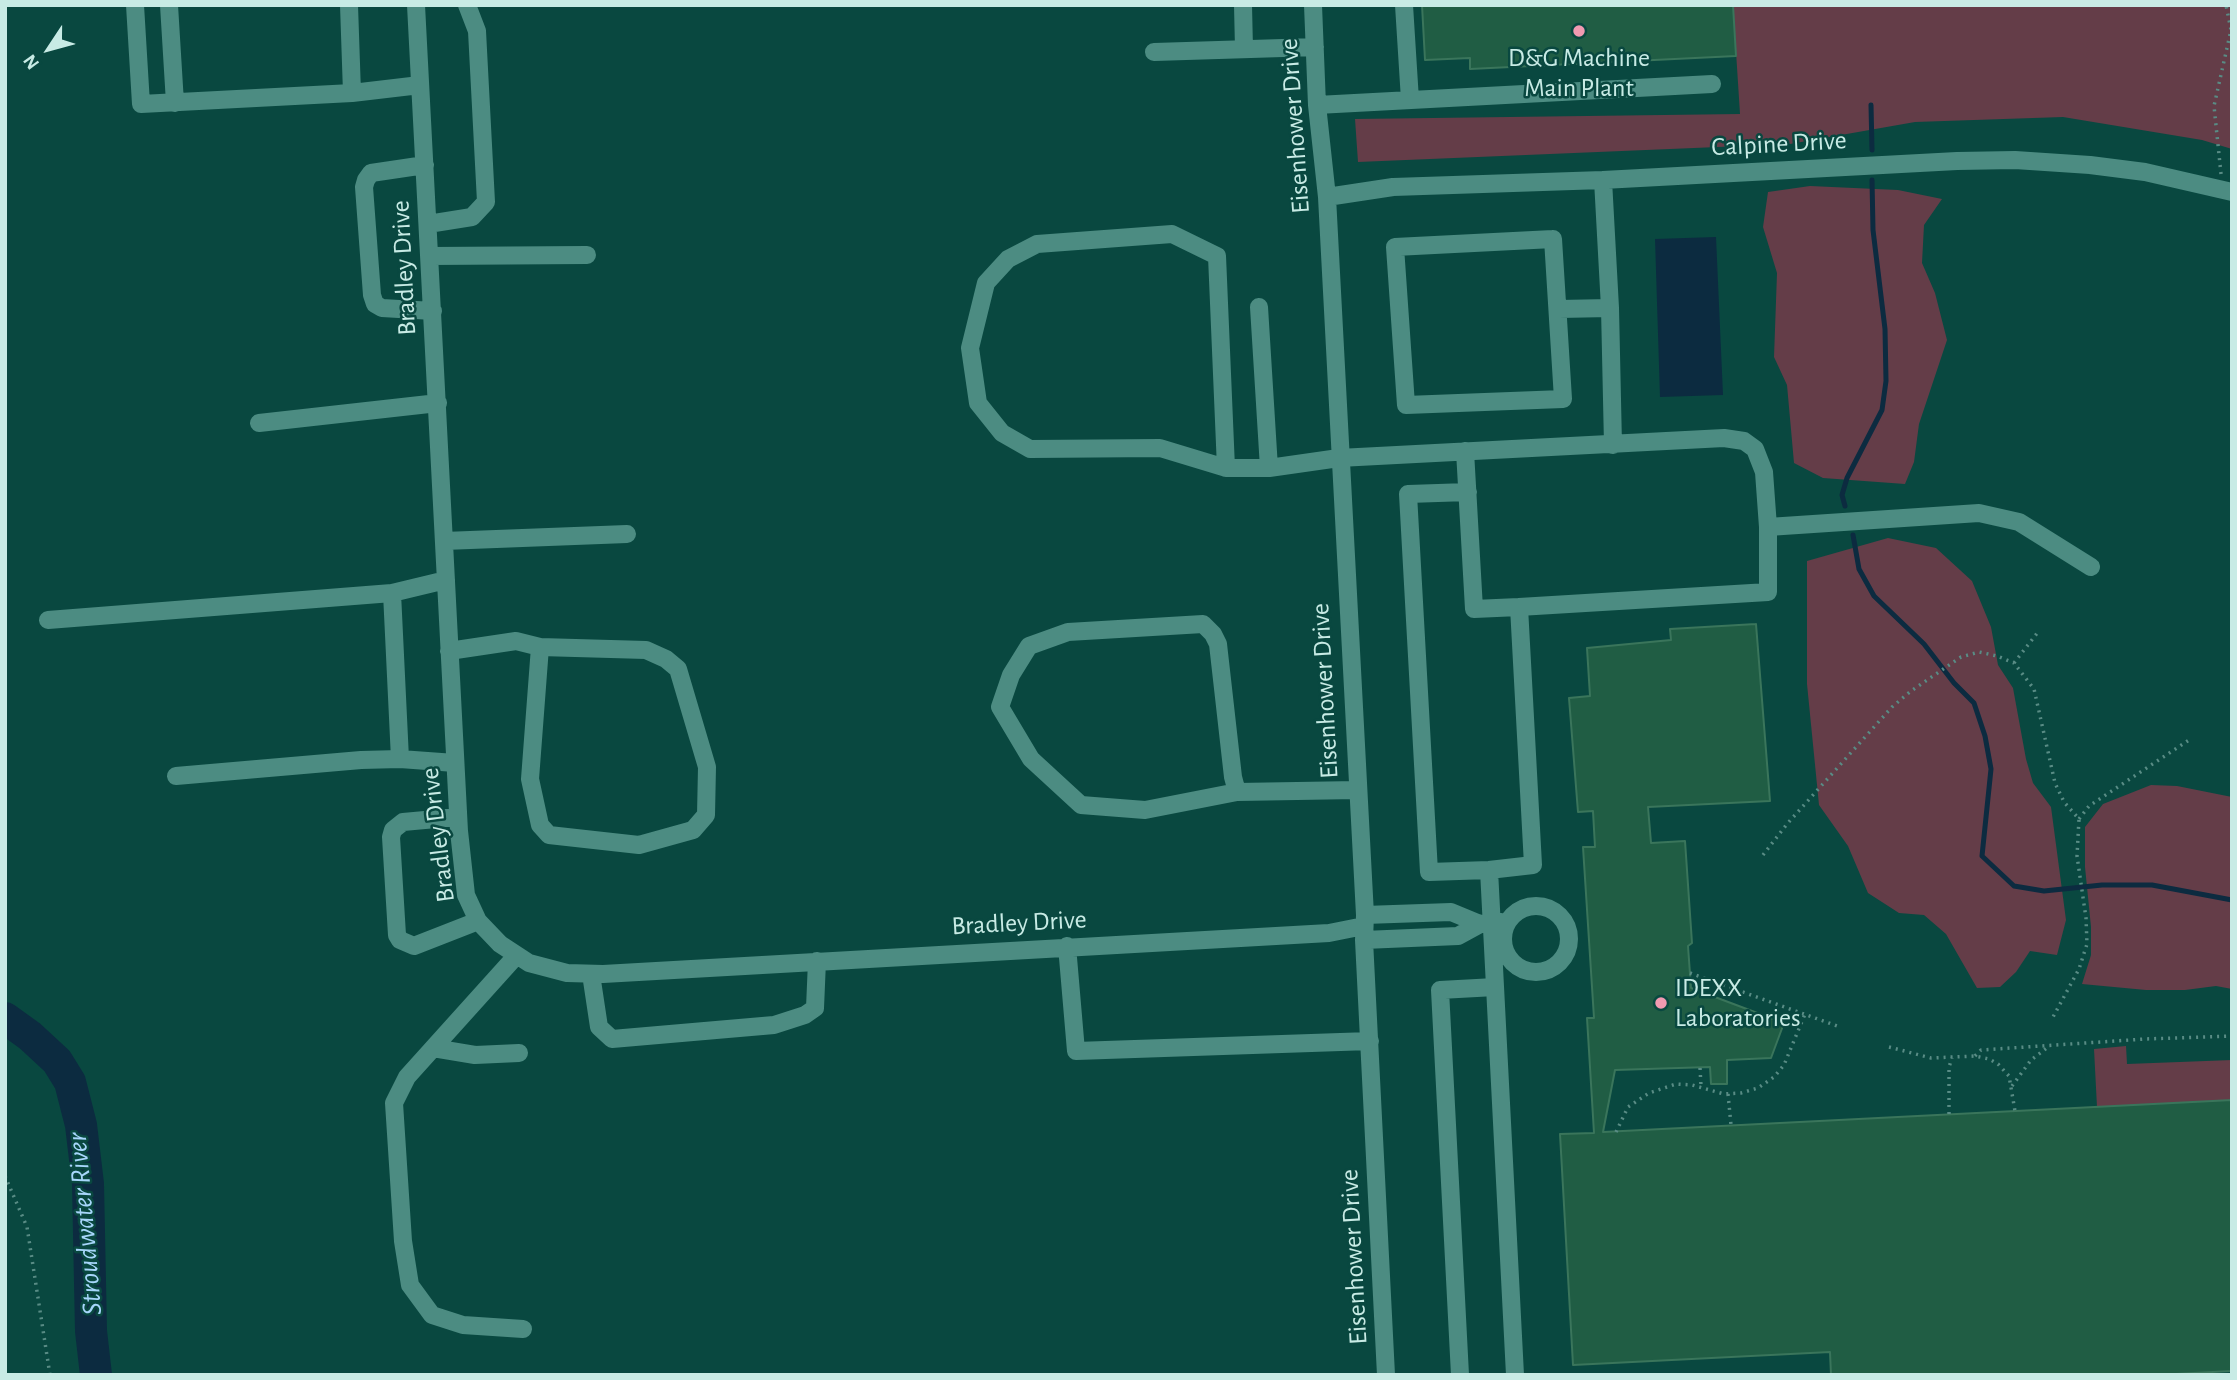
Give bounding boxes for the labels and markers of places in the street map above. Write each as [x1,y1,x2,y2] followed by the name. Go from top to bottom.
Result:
[1571,23,1587,39] marker: D&G Machine Main Plant
[1508,42,1650,104] place label: D&G Machine Main Plant
[1675,972,1801,1034] place label: IDEXX Laboratories
[1653,995,1669,1011] marker: IDEXX Laboratories

